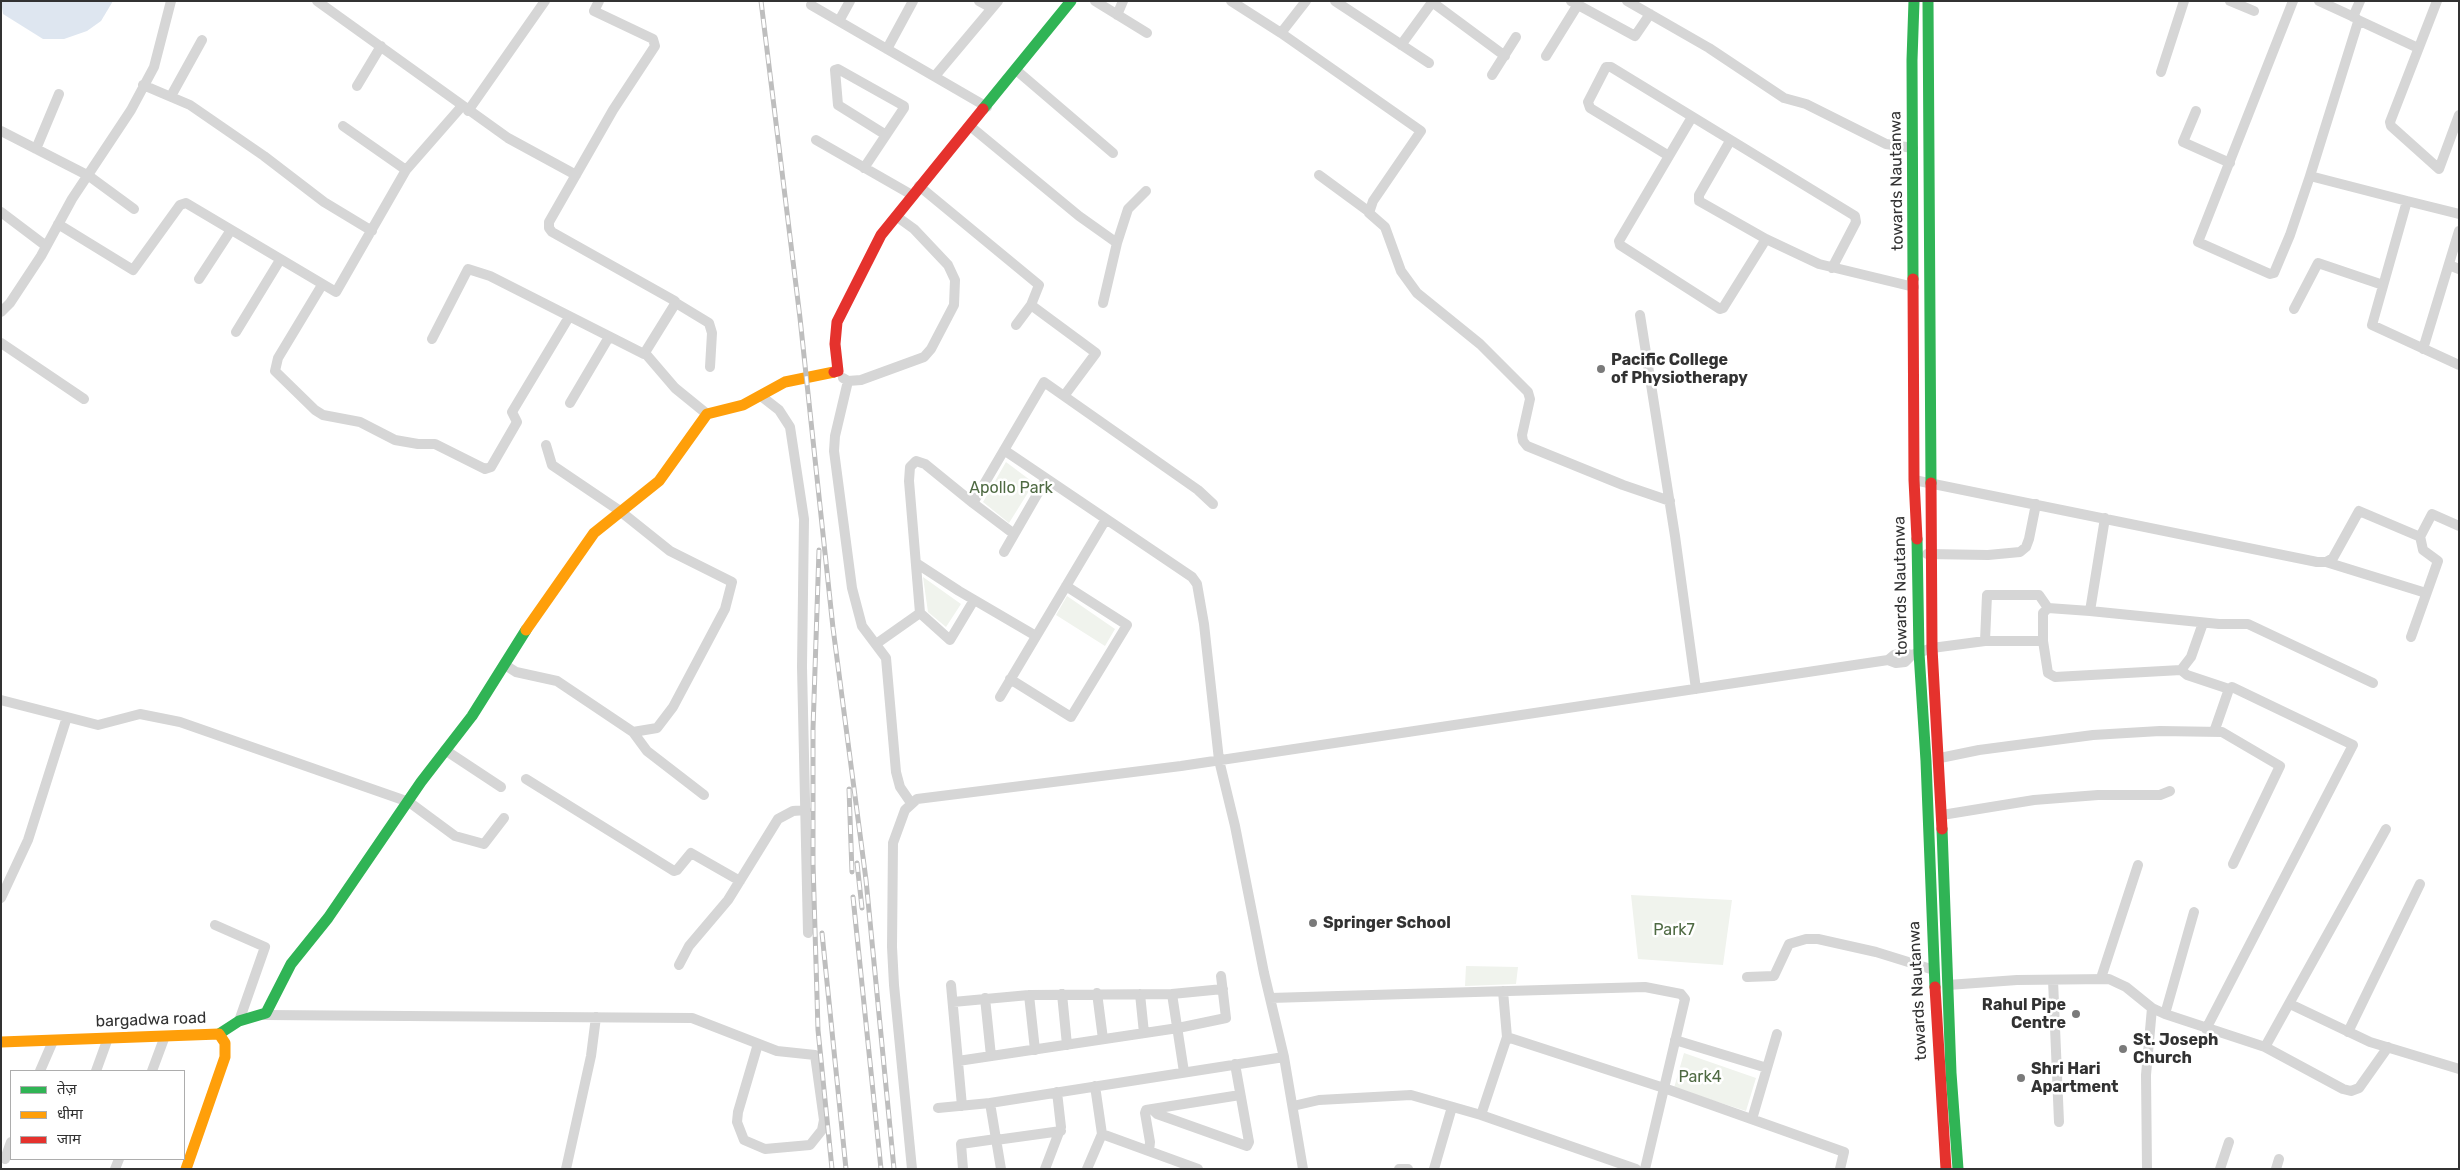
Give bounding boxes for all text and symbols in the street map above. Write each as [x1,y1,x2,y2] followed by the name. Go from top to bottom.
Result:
[1886,111,1908,251] street label: towards Nautanwa
[1611,350,1748,388] place label: Pacific College of Physiotherapy
[1595,363,1607,375] marker: Pacific College of Physiotherapy
[969,478,1053,498] park label: Apollo Park
[1890,516,1912,656] street label: towards Nautanwa
[1323,913,1451,933] place label: Springer School
[1307,917,1319,929] marker: Springer School
[1653,920,1695,940] park label: Park7
[1905,921,1931,1061] street label: towards Nautanwa
[1982,995,2066,1033] place label: Rahul Pipe Centre
[95,1008,207,1032] street label: bargadwa road
[2070,1008,2082,1020] marker: Rahul Pipe Centre
[2133,1030,2218,1068] place label: St. Joseph Church
[2117,1043,2129,1055] marker: St. Joseph Church
[2031,1059,2119,1097] place label: Shri Hari Apartment
[1678,1067,1722,1087] park label: Park4
[10,1070,185,1160] legend
[2015,1072,2027,1084] marker: Shri Hari Apartment
[57,1080,77,1098] text: तेज़
[57,1105,83,1123] text: धीमा
[57,1130,81,1148] text: जाम

